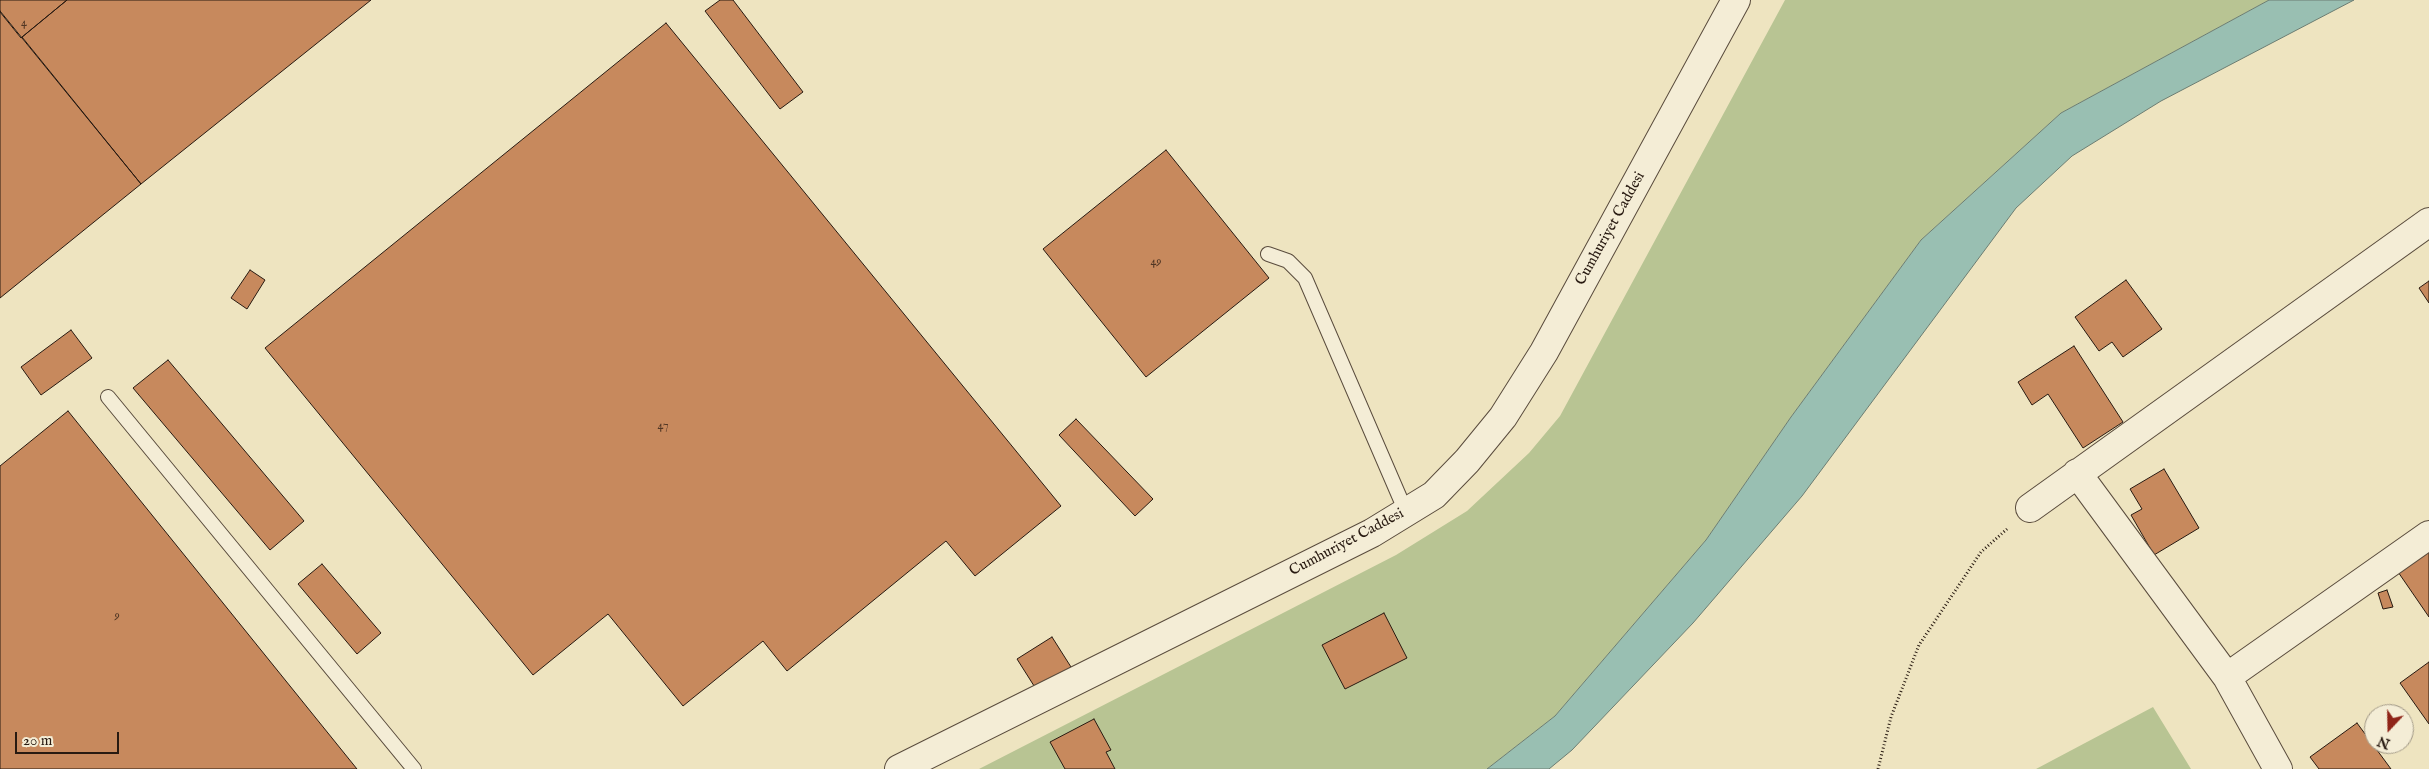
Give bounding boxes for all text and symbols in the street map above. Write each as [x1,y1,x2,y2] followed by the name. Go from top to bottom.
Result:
[21,17,27,31] house number: 4
[1572,169,1650,289] street label: Cumhuriyet Caddesi
[1150,256,1162,270] house number: 49
[657,420,669,434] house number: 47
[1287,505,1407,581] street label: Cumhuriyet Caddesi
[114,610,120,624] house number: 9
[2364,704,2414,754] north arrow
[18,722,121,754] scale bar
[23,731,52,750] text: 20 m
[2375,731,2393,753] text: N

